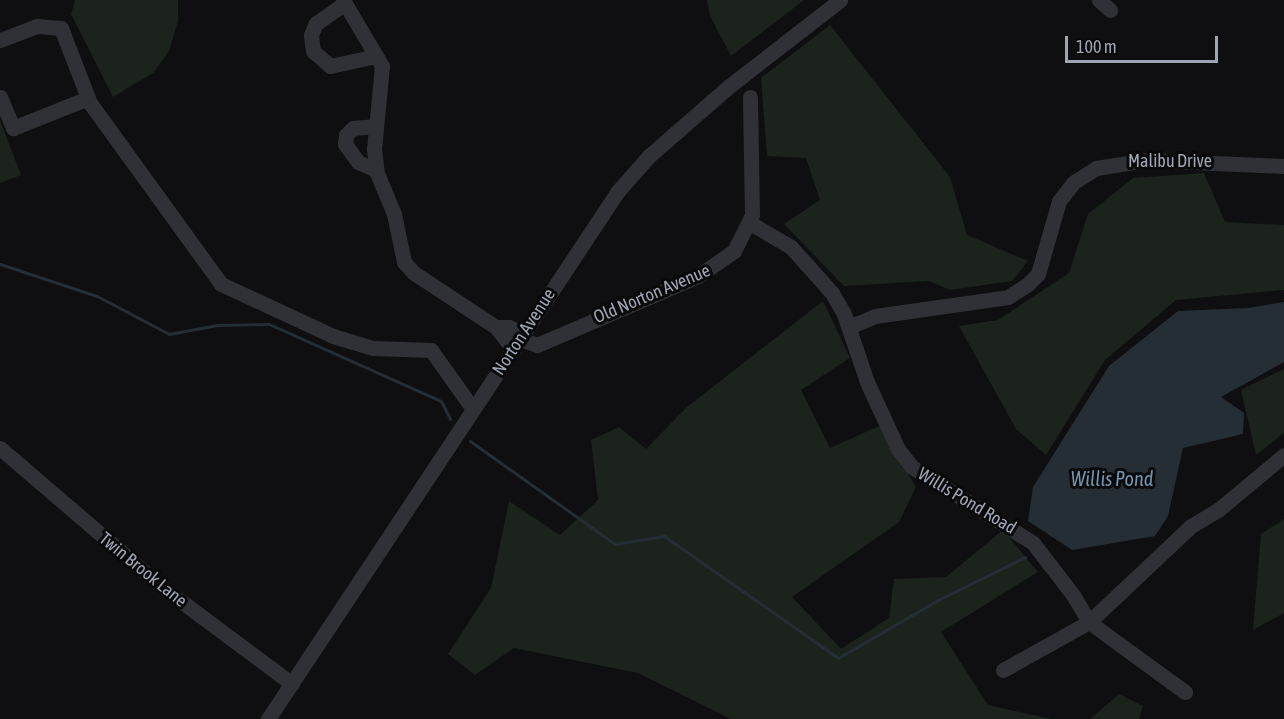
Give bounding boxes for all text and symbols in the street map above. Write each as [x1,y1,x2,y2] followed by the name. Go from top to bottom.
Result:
[1068,24,1221,62] scale bar
[1076,36,1117,57] text: 100 m
[1128,150,1212,172] street label: Malibu Drive
[590,260,714,328] street label: Old Norton Avenue
[488,285,560,379] street label: Norton Avenue
[914,463,1020,539] street label: Willis Pond Road
[1071,466,1153,490] water label: Willis Pond
[95,528,191,612] street label: Twin Brook Lane

